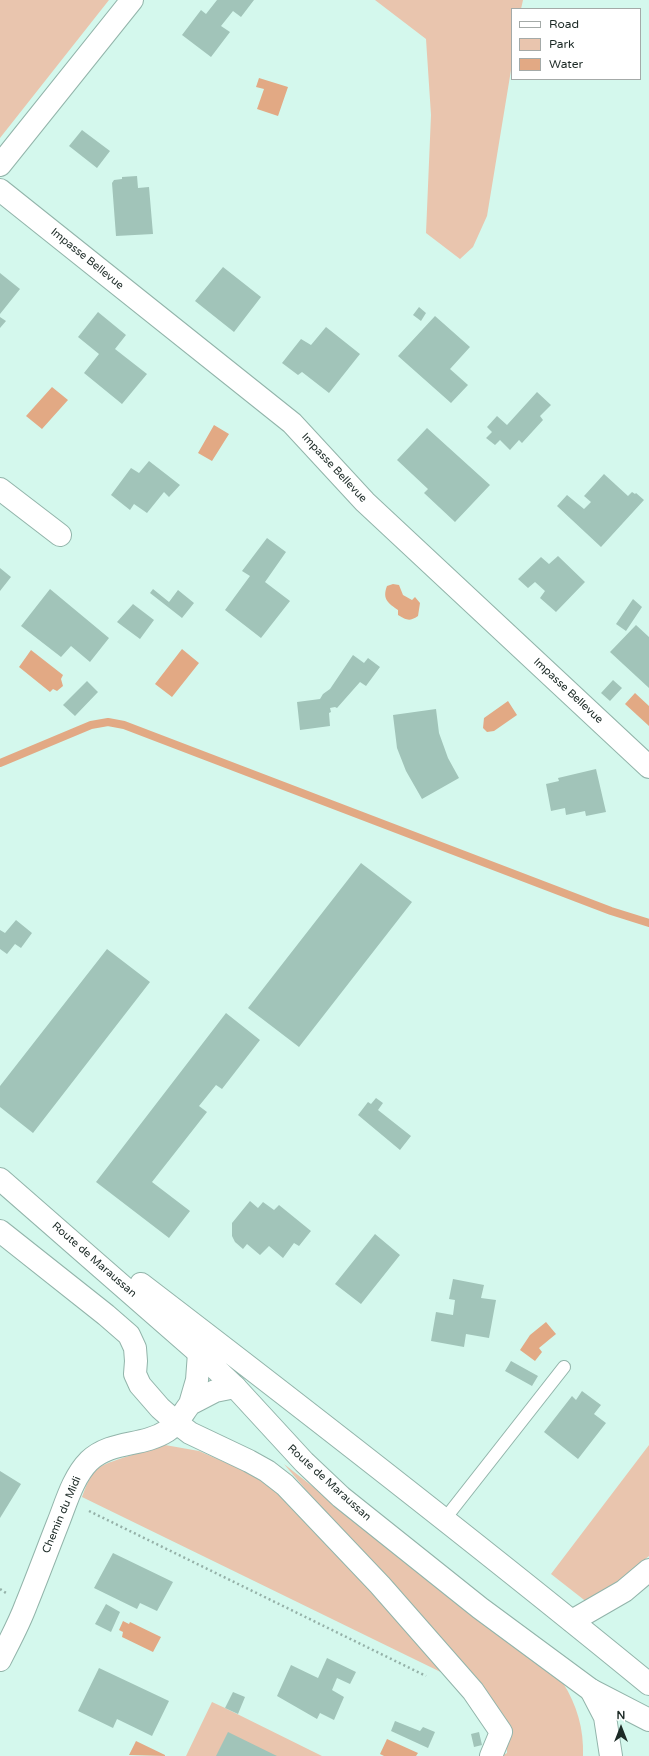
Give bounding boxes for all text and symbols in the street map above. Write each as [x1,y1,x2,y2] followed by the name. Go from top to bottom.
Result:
[511,8,641,80] legend
[549,17,579,31] text: Road
[549,37,575,51] text: Park
[549,57,583,71] text: Water
[48,226,126,292] street label: Impasse Bellevue
[298,431,370,505] street label: Impasse Bellevue
[531,655,605,727] street label: Impasse Bellevue
[49,1220,139,1300] street label: Route de Maraussan
[285,1442,373,1524] street label: Route de Maraussan
[40,1474,84,1556] street label: Chemin du Midi
[601,1708,641,1748] north arrow
[617,1709,625,1722] text: N

